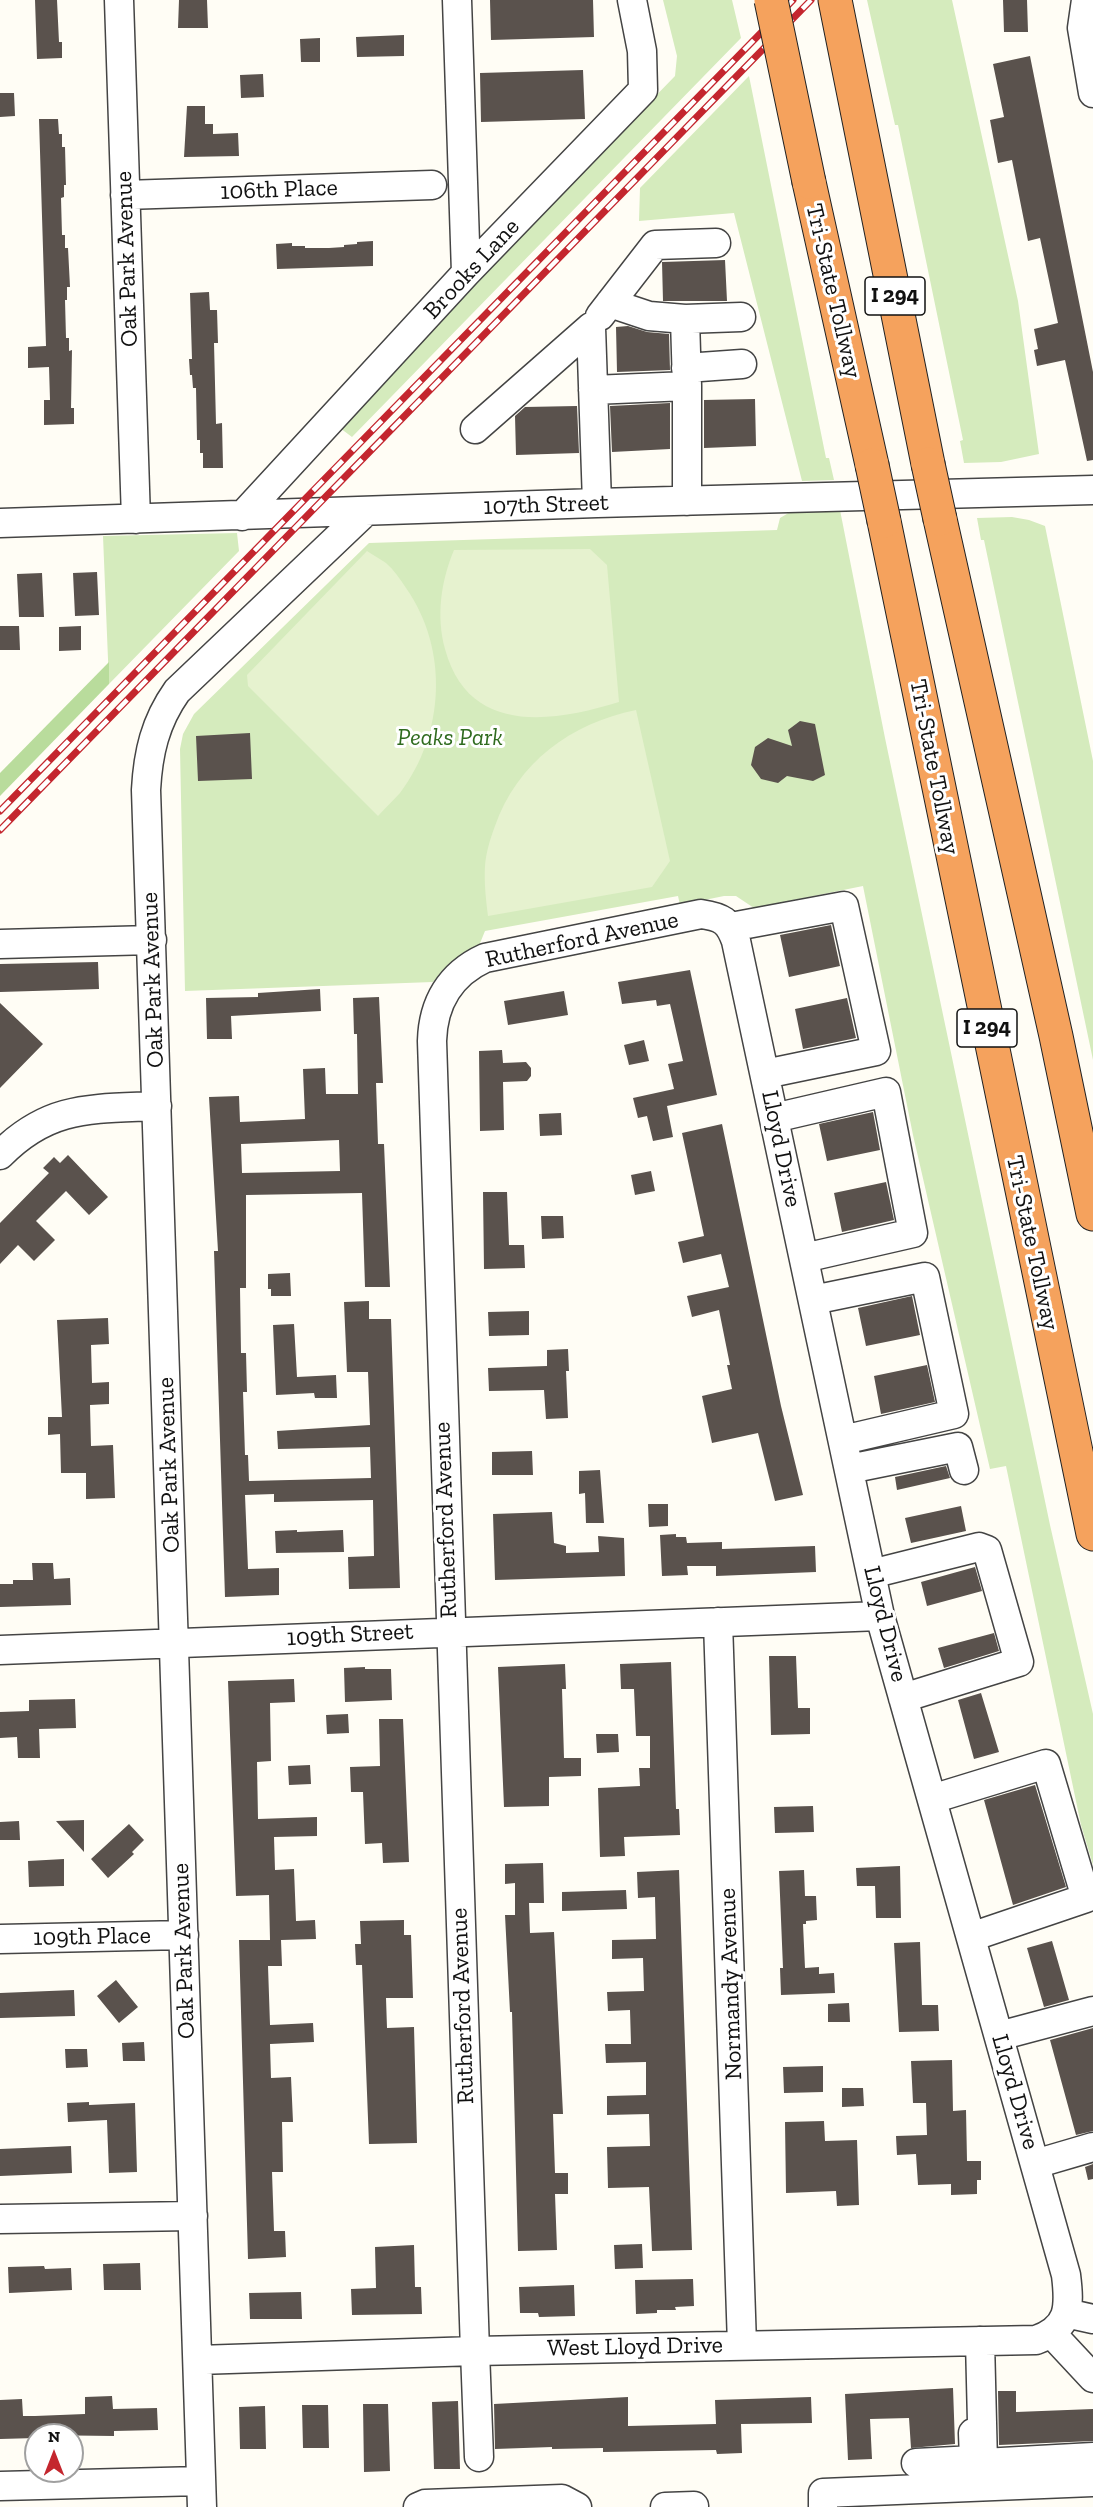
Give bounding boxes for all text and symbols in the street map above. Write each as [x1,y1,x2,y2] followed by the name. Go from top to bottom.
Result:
[110,171,144,347] street label: Oak Park Avenue
[220,174,338,206] street label: 106th Place
[799,201,867,381] street label: Tri-State Tollway
[418,213,526,325] street label: Brooks Lane
[865,277,925,315] road number: I 294
[483,488,609,522] street label: 107th Street
[903,677,965,857] street label: Tri-State Tollway
[397,724,503,752] park label: Peaks Park
[136,892,170,1068] street label: Oak Park Avenue
[483,905,681,975] street label: Rutherford Avenue
[957,1009,1017,1047] road number: I 294
[755,1088,807,1210] street label: Lloyd Drive
[999,1153,1065,1333] street label: Tri-State Tollway
[152,1377,186,1553] street label: Oak Park Avenue
[428,1421,464,1619] street label: Rutherford Avenue
[857,1563,913,1685] street label: Lloyd Drive
[286,1617,414,1653] street label: 109th Street
[167,1863,201,2039] street label: Oak Park Avenue
[713,1887,749,2081] street label: Normandy Avenue
[445,1907,481,2105] street label: Rutherford Avenue
[33,1922,151,1952] street label: 109th Place
[985,2031,1045,2153] street label: Lloyd Drive
[547,2331,723,2363] street label: West Lloyd Drive
[24,2423,84,2483] north arrow
[48,2427,60,2446] text: N

